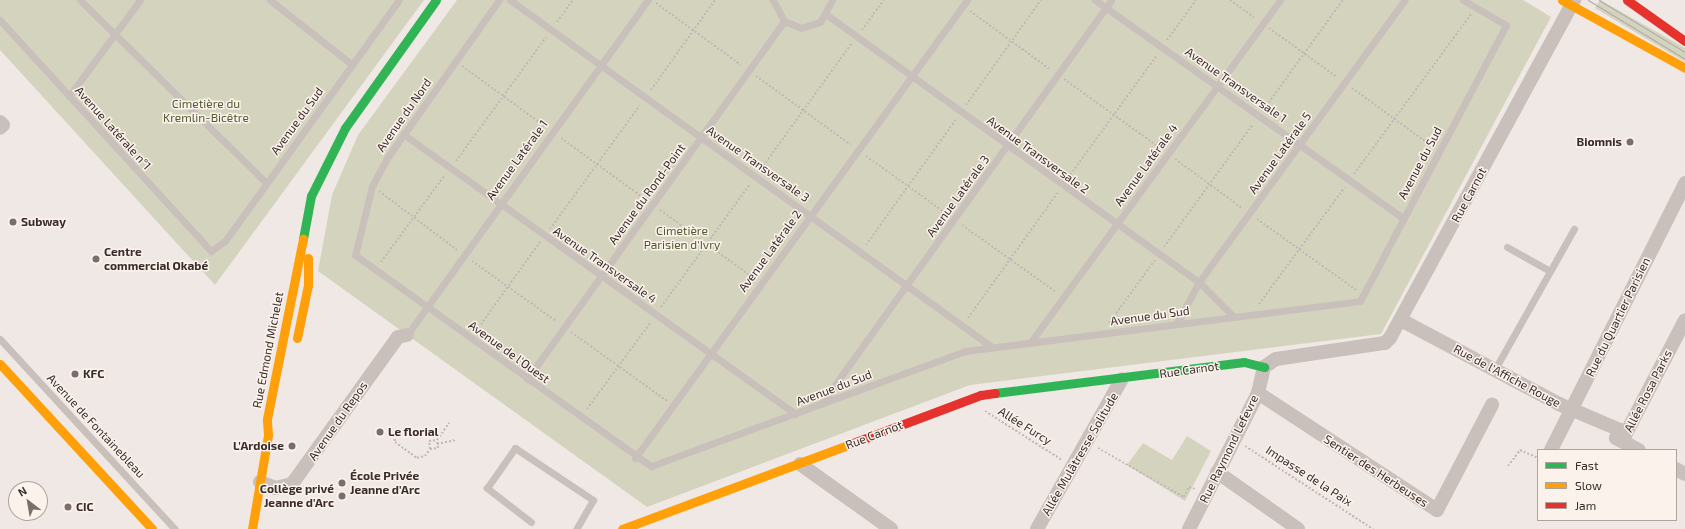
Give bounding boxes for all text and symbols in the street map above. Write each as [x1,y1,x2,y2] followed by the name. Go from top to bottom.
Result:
[1182,44,1290,126] street label: Avenue Transversale 1
[373,76,435,154] street label: Avenue du Nord
[72,83,154,173] street label: Avenue Latérale n°1
[268,85,326,157] street label: Avenue du Sud
[163,97,249,125] park label: Cimetière du Kremlin-Bicêtre
[1246,109,1314,197] street label: Avenue Latérale 5
[984,113,1092,197] street label: Avenue Transversale 2
[483,117,551,203] street label: Avenue Latérale 1
[1111,121,1181,209] street label: Avenue Latérale 4
[704,123,812,205] street label: Avenue Transversale 3
[1395,124,1445,202] street label: Avenue du Sud
[1576,135,1622,149] place label: Biomnis
[1625,137,1635,147] marker: Biomnis
[606,141,688,247] street label: Avenue du Rond-Point
[924,152,992,240] street label: Avenue Latérale 3
[1449,165,1489,225] street label: Rue Carnot
[736,207,804,295] street label: Avenue Latérale 2
[21,215,66,229] place label: Subway
[8,217,18,227] marker: Subway
[550,224,660,306] street label: Avenue Transversale 4
[644,224,720,252] park label: Cimetière Parisien d'Ivry
[104,245,209,273] place label: Centre commercial Okabé
[91,254,101,264] marker: Centre commercial Okabé
[1583,255,1653,379] street label: Rue du Quartier Parisien
[250,291,286,409] street label: Rue Edmond Michelet
[1110,303,1190,329] street label: Avenue du Sud
[466,318,552,386] street label: Avenue de l'Ouest
[1451,342,1563,410] street label: Rue de l'Affiche Rouge
[1621,347,1675,435] street label: Allée Rosa Parks
[1158,359,1220,381] street label: Rue Carnot
[83,367,104,381] place label: KFC
[794,367,874,409] street label: Avenue du Sud
[70,369,80,379] marker: KFC
[44,371,148,481] street label: Avenue de Fontainebleau
[305,379,371,463] street label: Avenue du Repos
[1039,390,1121,518] street label: Allée Mulâtresse Solitude
[1197,393,1261,505] street label: Rue Raymond Lefevre
[996,404,1054,448] street label: Allée Furcy
[843,418,905,452] street label: Rue Carnot
[388,425,439,439] place label: Le florial
[375,427,385,437] marker: Le florial
[1321,432,1431,510] street label: Sentier des Herbeuses
[233,439,284,453] place label: L'Ardoise
[287,441,297,451] marker: L'Ardoise
[1263,443,1355,509] street label: Impasse de la Paix
[1537,449,1677,521] legend
[1575,458,1598,472] text: Fast
[350,469,420,497] place label: École Privée Jeanne d'Arc
[337,478,347,488] marker: École Privée Jeanne d'Arc
[1575,478,1602,492] text: Slow
[8,481,48,521] north arrow
[260,482,334,510] place label: Collège privé Jeanne d'Arc
[15,484,29,499] text: N
[337,491,347,501] marker: Collège privé Jeanne d'Arc
[1575,498,1596,512] text: Jam
[76,500,94,514] place label: CIC
[63,502,73,512] marker: CIC

